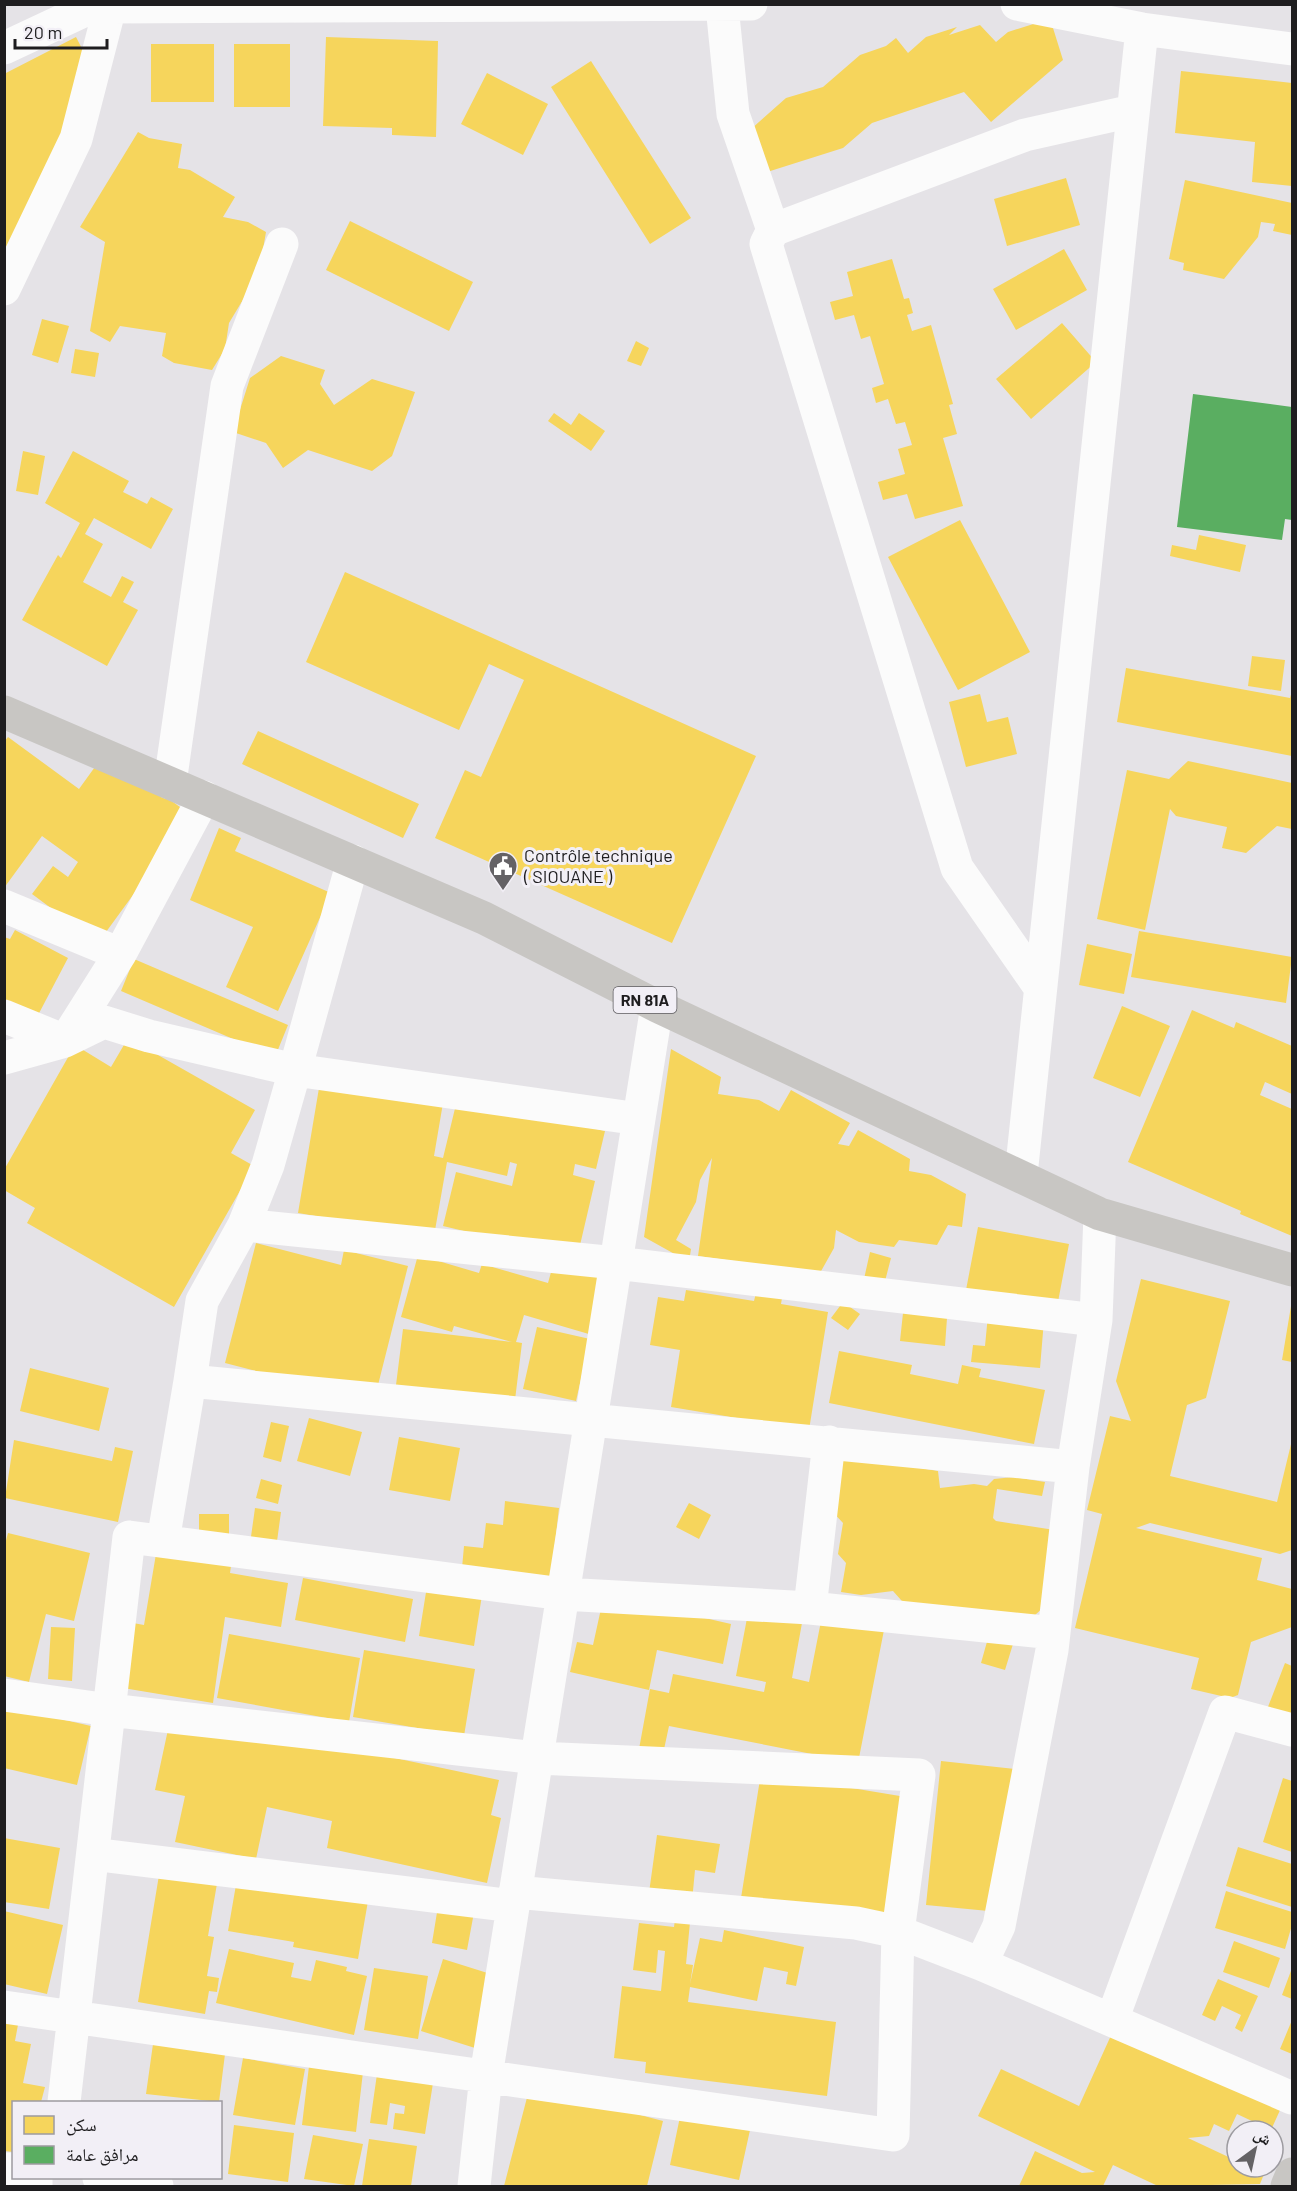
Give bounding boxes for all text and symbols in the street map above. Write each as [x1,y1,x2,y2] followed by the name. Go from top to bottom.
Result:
[15,12,106,50] scale bar
[24,21,62,43] text: 20 m
[523,844,673,887] place label: Contrôle technique ( SIOUANE )
[487,850,519,892] public building icon: Contrôle technique ( SIOUANE )
[614,987,676,1013] road number: RN 81A
[12,2101,222,2179] legend
[66,2113,97,2136] text: سكن
[1225,2119,1285,2179] north arrow
[1251,2123,1276,2149] text: ش
[66,2143,138,2166] text: مرافق عامة

